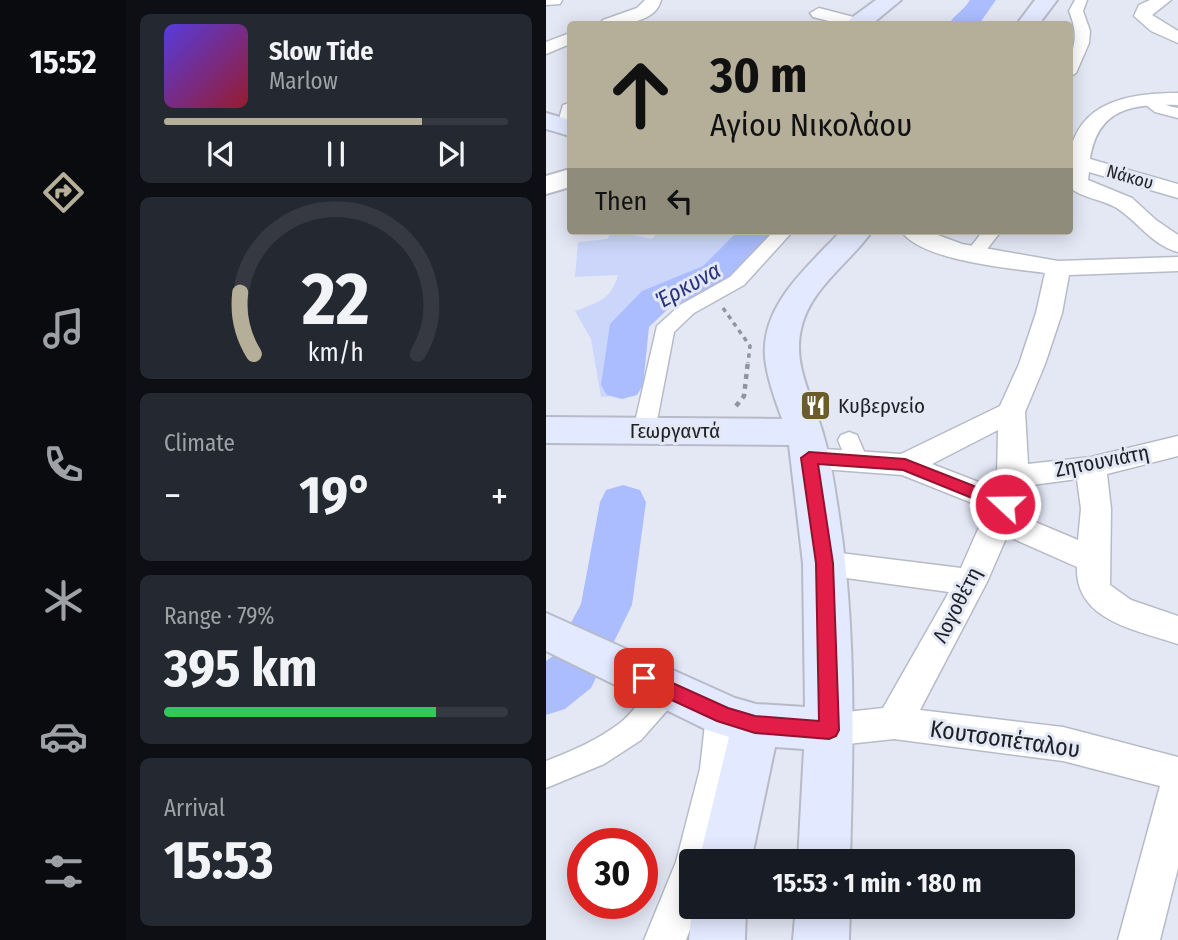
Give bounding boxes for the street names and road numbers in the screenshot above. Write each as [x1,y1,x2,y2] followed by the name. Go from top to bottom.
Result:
[1104,160,1156,194] street label: Νάκου
[630,418,720,444] street label: Γεωργαντά
[1053,439,1151,483] street label: Ζητουνιάτη
[927,563,987,647] street label: Λογοθέτη
[928,715,1082,763] street label: Κουτσοπέταλου

